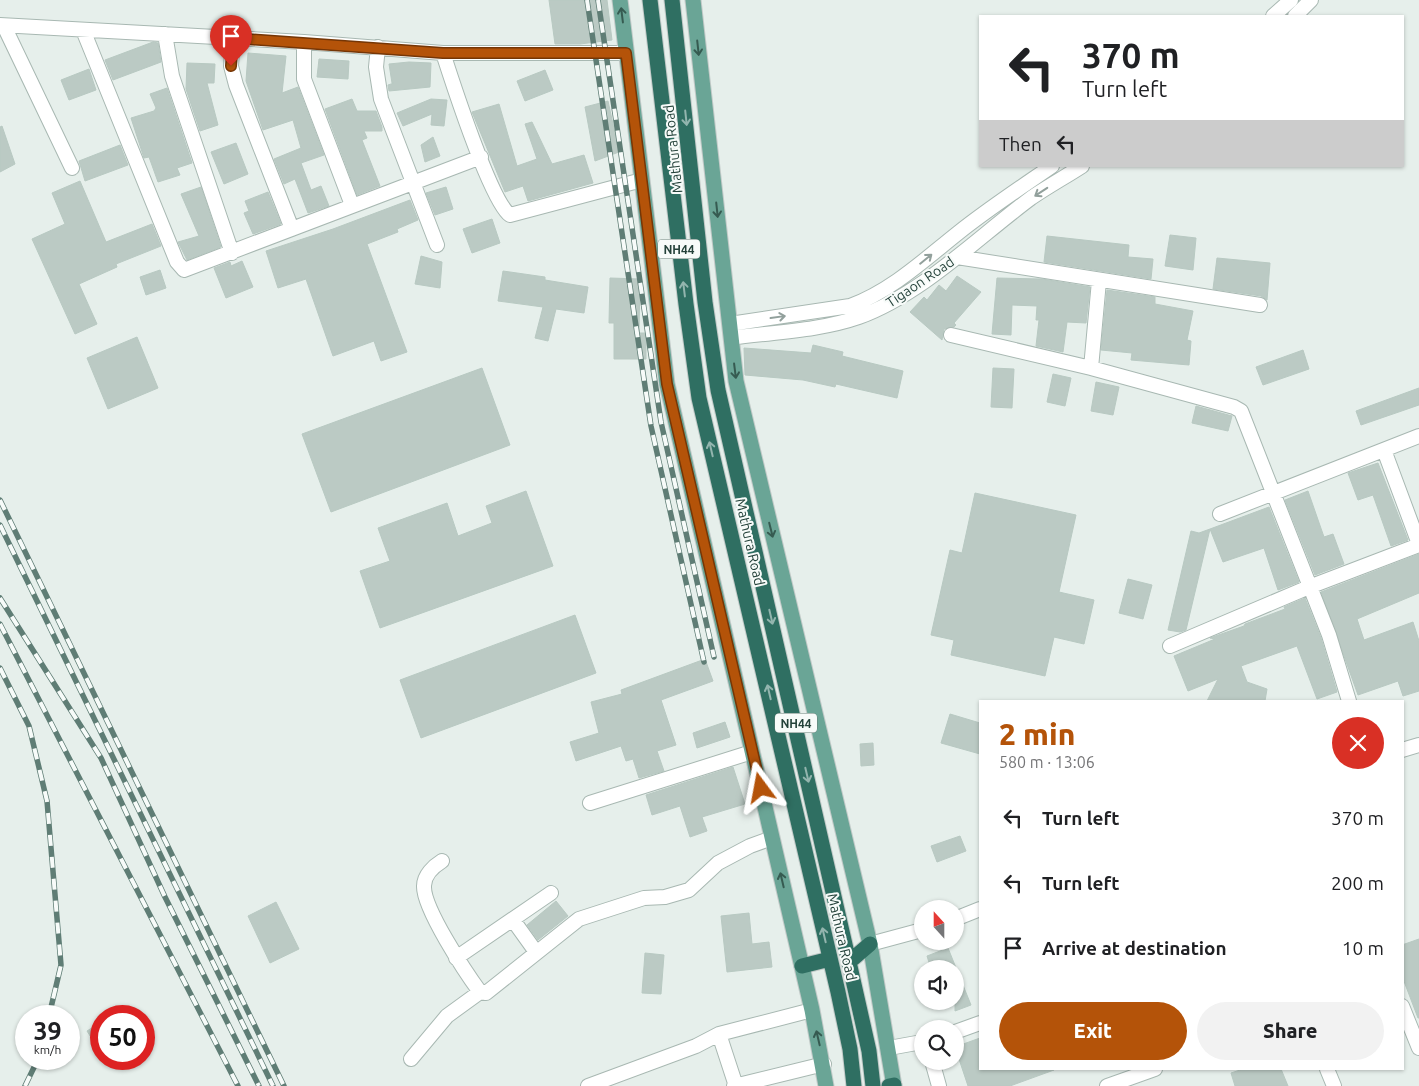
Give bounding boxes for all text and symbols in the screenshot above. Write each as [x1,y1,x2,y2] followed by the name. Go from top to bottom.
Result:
[616,8,626,24] one-way arrow
[210,15,252,66] pin
[217,22,245,50] icon: arrive
[999,35,1064,100] icon: left
[1082,35,1180,75] text: 370 m
[694,40,703,56] one-way arrow
[1082,76,1167,101] text: Turn left
[660,104,686,194] street label: Mathura Road
[681,110,691,126] one-way arrow
[1052,130,1080,158] icon: left
[999,133,1042,155] text: Then
[1034,187,1048,197] one-way arrow
[712,202,722,218] one-way arrow
[658,240,700,258] road number: NH44
[883,253,957,311] street label: Tigaon Road
[919,254,933,264] one-way arrow
[679,281,689,297] one-way arrow
[770,312,786,322] one-way arrow
[730,363,740,379] one-way arrow
[706,442,715,458] one-way arrow
[732,497,768,587] street label: Mathura Road
[767,521,776,537] one-way arrow
[767,609,776,625] one-way arrow
[764,684,773,700] one-way arrow
[775,714,817,732] road number: NH44
[999,717,1075,751] text: 2 min
[1332,717,1384,769] button: close
[999,753,1095,771] text: 580 m · 13:06
[734,761,786,813] position arrow
[803,767,812,783] one-way arrow
[999,804,1027,832] icon: left
[1042,807,1120,829] text: Turn left
[1331,807,1384,829] text: 370 m
[999,869,1027,897] icon: left
[777,872,786,888] one-way arrow
[1042,872,1120,894] text: Turn left
[1331,872,1384,894] text: 200 m
[824,892,860,982] street label: Mathura Road
[914,900,964,950] north arrow
[914,900,964,1070] map controls
[819,928,829,944] one-way arrow
[999,934,1027,962] icon: arrive
[1042,937,1227,959] text: Arrive at destination
[1342,937,1384,959] text: 10 m
[914,960,964,1010] button: sound
[999,1002,1187,1060] button: Exit
[1197,1002,1384,1060] button: Share
[90,1005,155,1070] speed limit sign: 50
[33,1017,62,1045] text: 39
[914,1020,964,1070] button: search
[813,1030,822,1046] one-way arrow
[34,1043,61,1056] text: km/h

